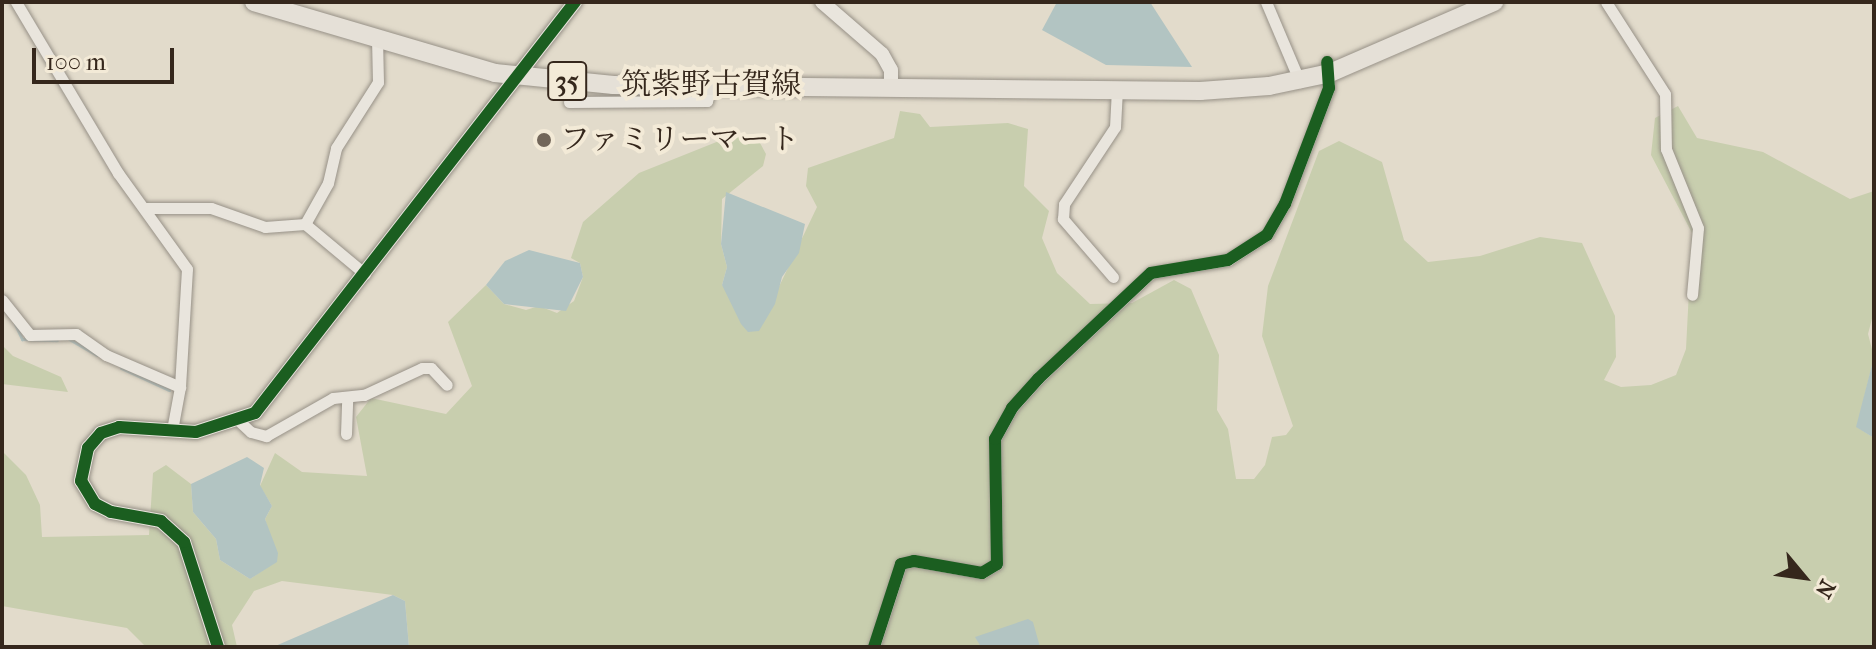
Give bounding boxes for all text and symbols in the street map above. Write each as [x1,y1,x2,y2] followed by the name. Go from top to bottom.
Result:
[36,32,178,82] scale bar
[46,48,106,76] text: 100 m
[547,57,587,105] road number: 35
[621,67,801,103] street label: 筑紫野古賀線
[560,122,800,158] place label: ファミリーマート
[535,131,553,149] marker: ファミリーマート
[1764,537,1844,617] north arrow
[1810,575,1840,602] text: N

